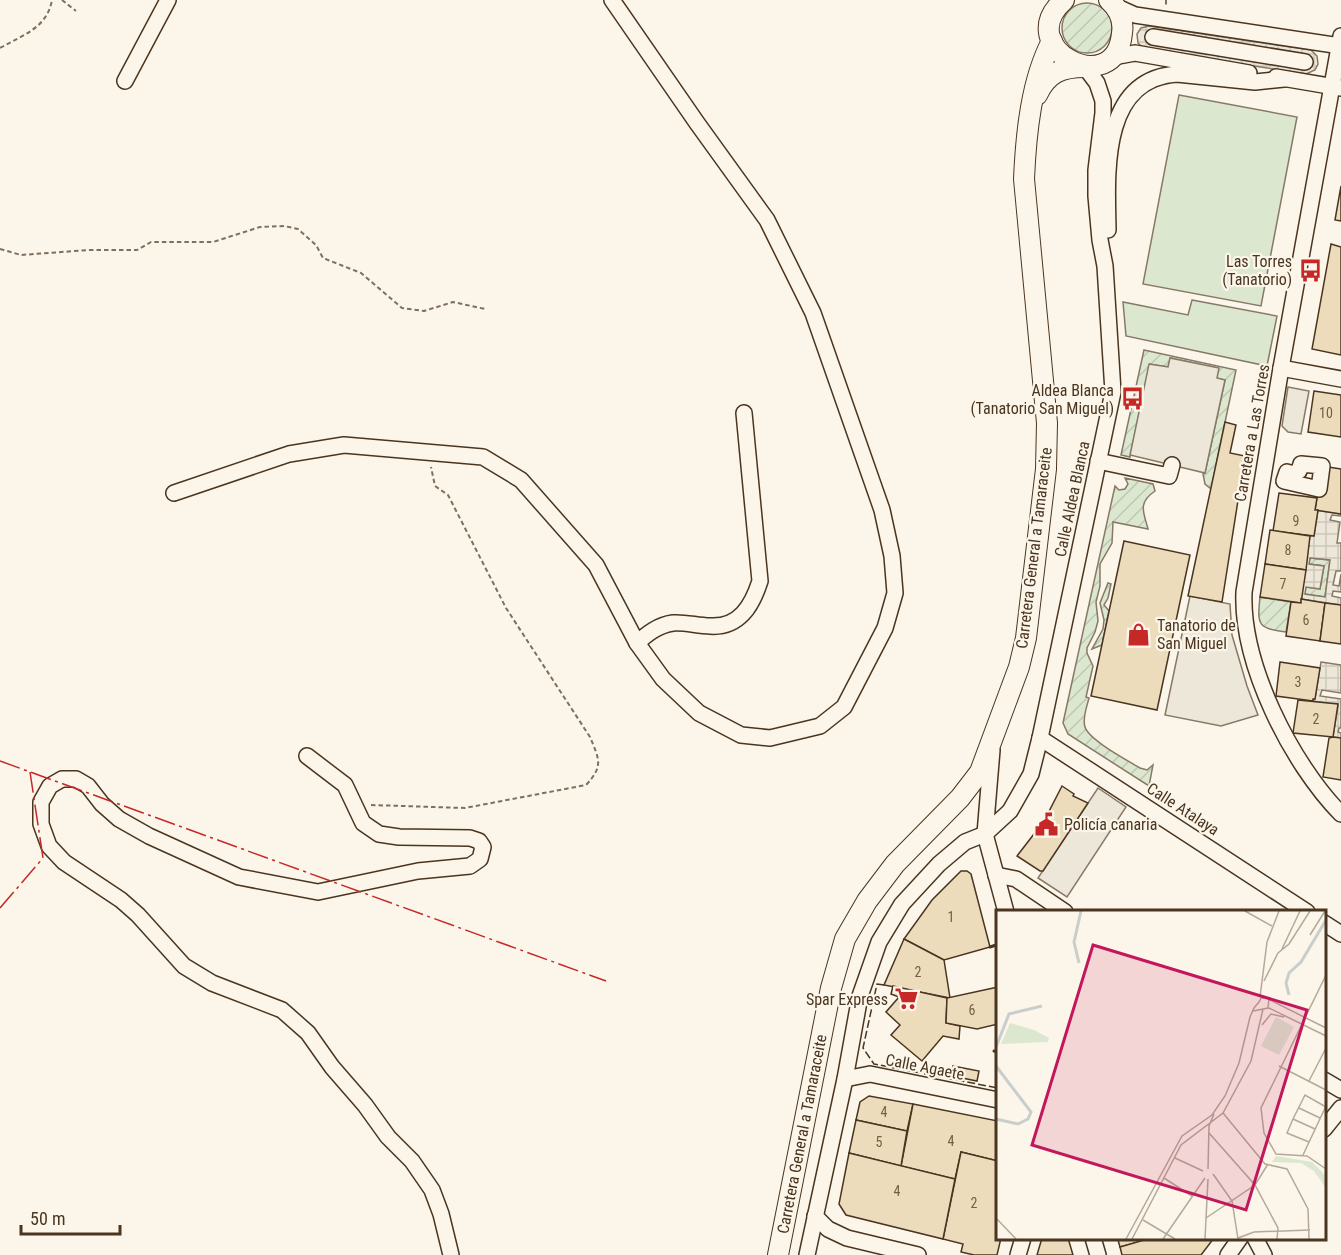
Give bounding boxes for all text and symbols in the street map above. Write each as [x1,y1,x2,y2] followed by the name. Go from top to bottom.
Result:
[1222,252,1292,289] place label: Las Torres (Tanatorio)
[1297,257,1323,283] bus stop icon: Las Torres (Tanatorio)
[1231,363,1273,503] street label: Carretera a Las Torres
[971,381,1114,418] place label: Aldea Blanca (Tanatorio San Miguel)
[1119,386,1145,412] bus stop icon: Aldea Blanca (Tanatorio San Miguel)
[1319,405,1333,421] house number: 10
[1050,439,1094,559] street label: Calle Aldea Blanca
[1012,446,1056,650] street label: Carretera General a Tamaraceite
[1293,513,1299,529] house number: 9
[1285,542,1292,558] house number: 8
[1280,576,1287,592] house number: 7
[1303,612,1310,628] house number: 6
[1157,616,1236,653] place label: Tanatorio de San Miguel
[1126,621,1152,647] shop icon: Tanatorio de San Miguel
[1295,674,1301,690] house number: 3
[1313,711,1320,727] house number: 2
[1143,779,1223,839] street label: Calle Atalaya
[1033,811,1059,837] public building icon: Policía canaria
[1064,815,1157,834] place label: Policía canaria
[948,909,954,925] house number: 1
[996,910,1326,1240] inset map
[915,964,922,980] house number: 2
[893,986,919,1012] supermarket icon: Spar Express
[806,990,888,1009] place label: Spar Express
[969,1002,976,1018] house number: 6
[773,1033,831,1235] street label: Carretera General a Tamaraceite
[884,1050,966,1084] street label: Calle Agaete
[881,1104,888,1120] house number: 4
[948,1133,955,1149] house number: 4
[876,1134,883,1150] house number: 5
[894,1183,901,1199] house number: 4
[971,1195,978,1211] house number: 2
[21,1198,120,1236] scale bar
[30,1208,65,1229] text: 50 m

